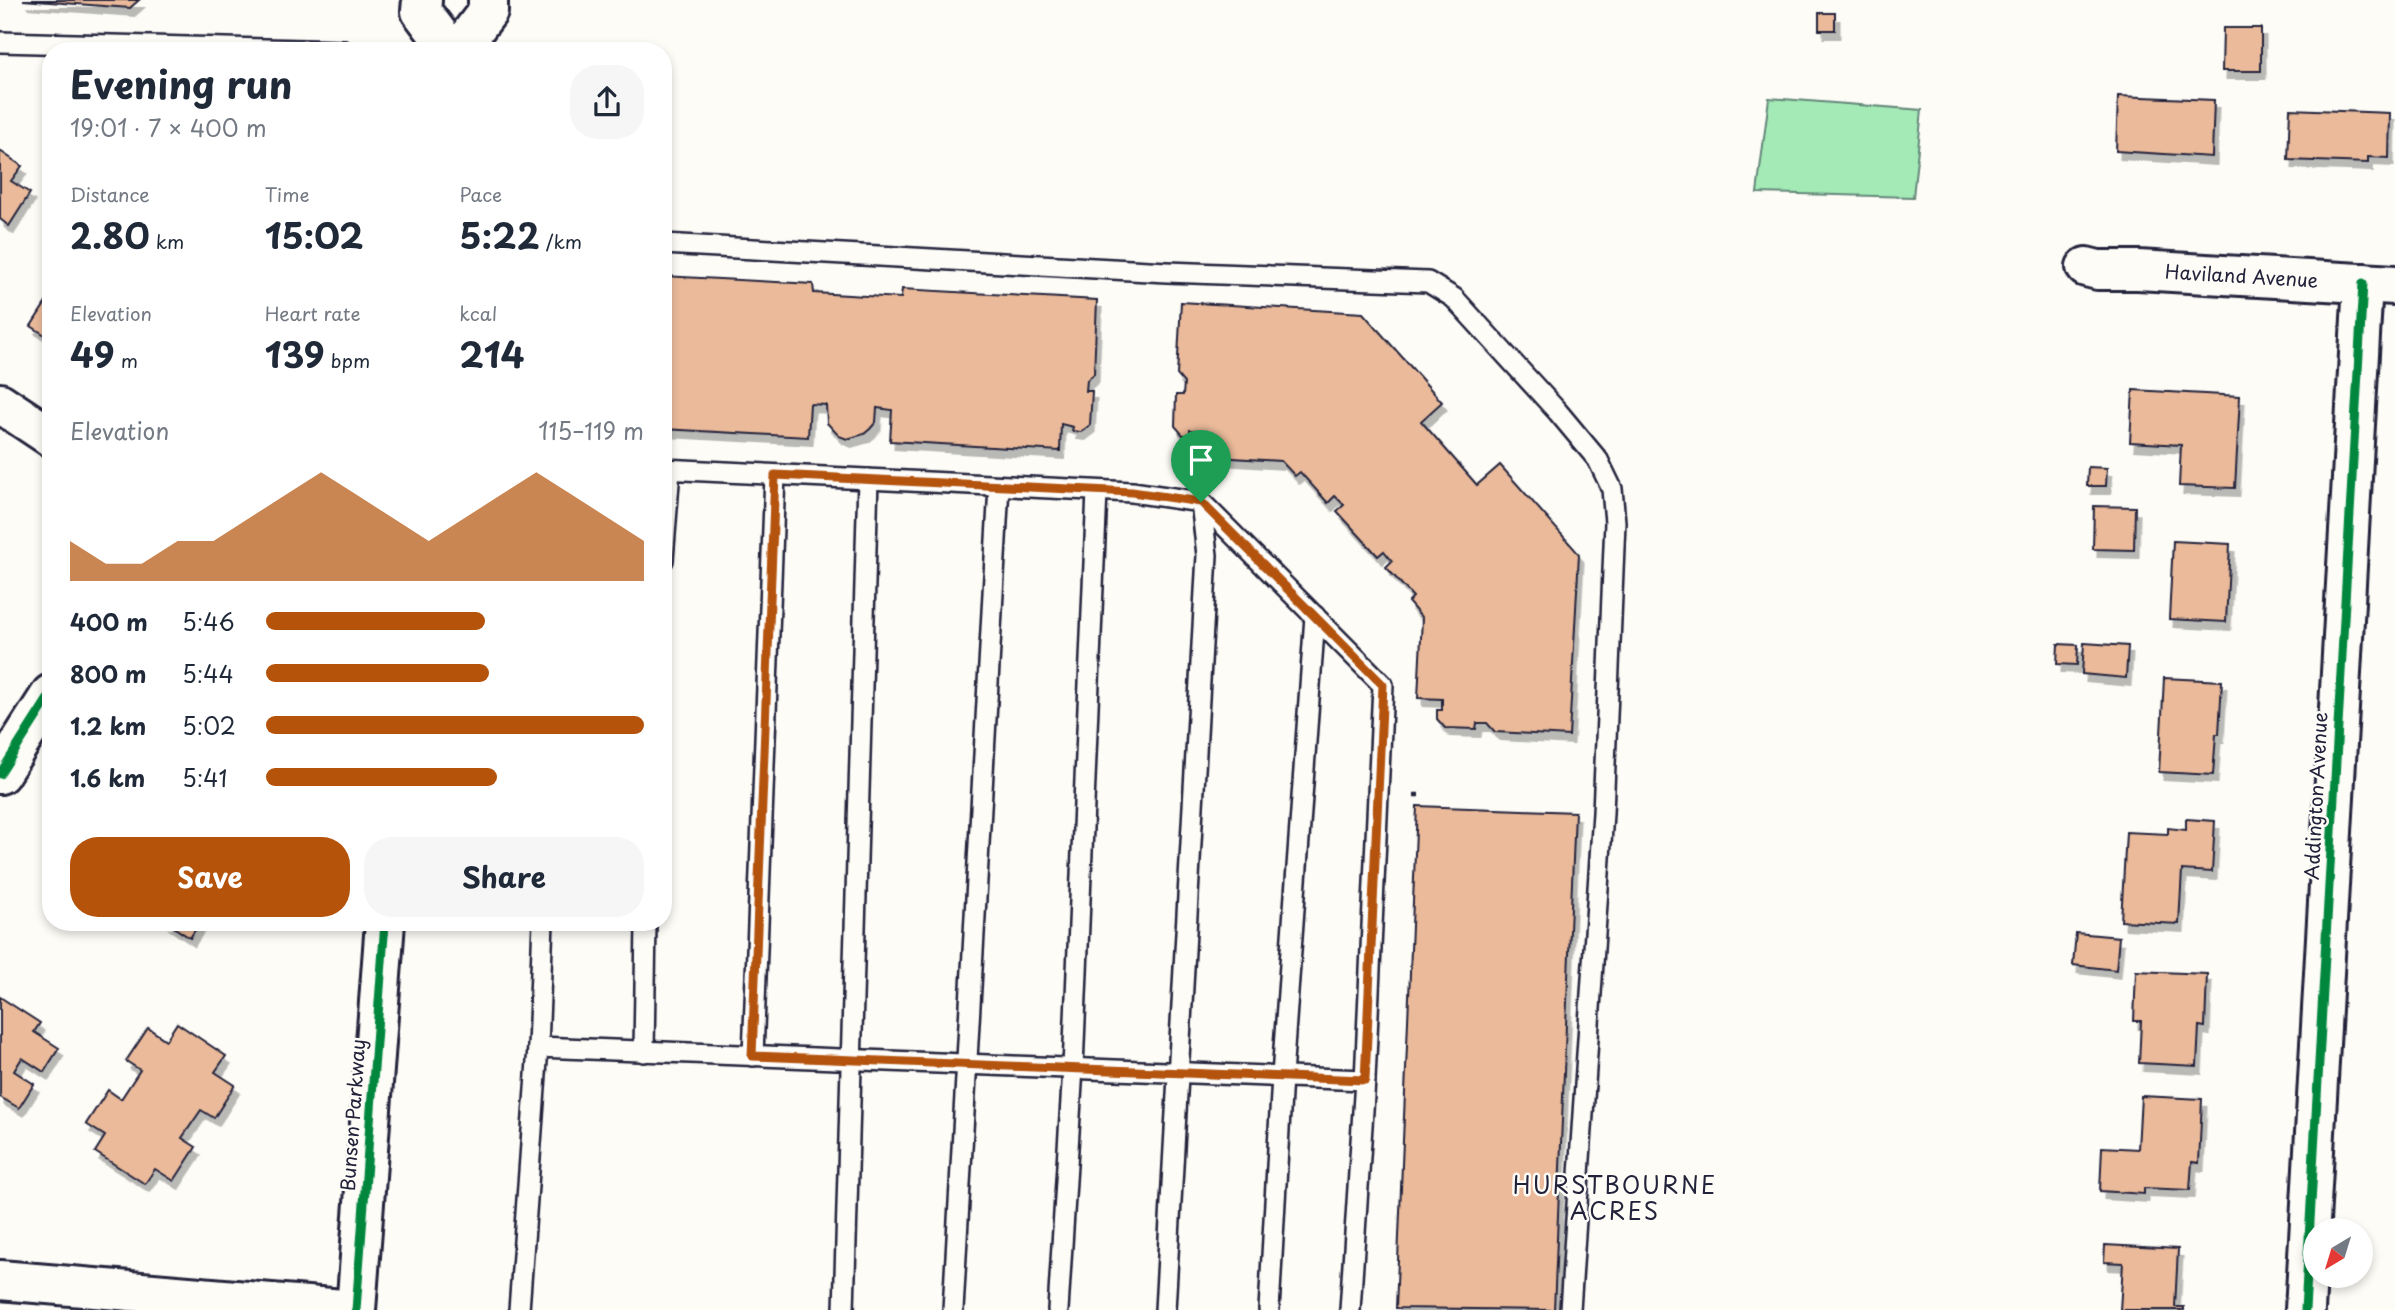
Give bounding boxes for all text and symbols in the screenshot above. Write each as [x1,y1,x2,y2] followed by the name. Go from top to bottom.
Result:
[70,55,292,112] text: Evening run
[570,65,644,139] button: share
[70,110,267,145] text: 19:01 · 7 × 400 m
[70,180,150,208] text: Distance
[265,180,310,208] text: Time
[459,180,502,208] text: Pace
[70,208,150,261] text: 2.80
[265,208,364,261] text: 15:02
[459,208,540,261] text: 5:22
[150,227,184,255] text: km
[540,227,582,255] text: /km
[2164,257,2319,293] street label: Haviland Avenue
[70,299,152,327] text: Elevation
[265,299,361,327] text: Heart rate
[459,299,497,327] text: kcal
[70,327,115,380] text: 49
[265,327,325,380] text: 139
[459,327,525,380] text: 214
[115,346,138,374] text: m
[325,346,370,374] text: bpm
[70,413,169,448] text: Elevation
[538,413,644,448] text: 115–119 m
[1171,430,1231,502] pin
[1182,441,1220,479] icon: arrive
[70,604,148,639] text: 400 m
[182,604,235,639] text: 5:46
[70,656,147,691] text: 800 m
[182,656,234,691] text: 5:44
[70,708,146,743] text: 1.2 km
[182,708,236,743] text: 5:02
[2297,711,2333,881] street label: Addington Avenue
[70,760,145,795] text: 1.6 km
[182,760,228,795] text: 5:41
[70,837,350,917] button: Save
[364,837,644,917] button: Share
[333,1038,371,1192] street label: Bunsen Parkway
[1513,1167,1717,1228] district label: HURSTBOURNE ACRES
[2303,1218,2373,1288] north arrow
[2303,1218,2373,1288] map controls

